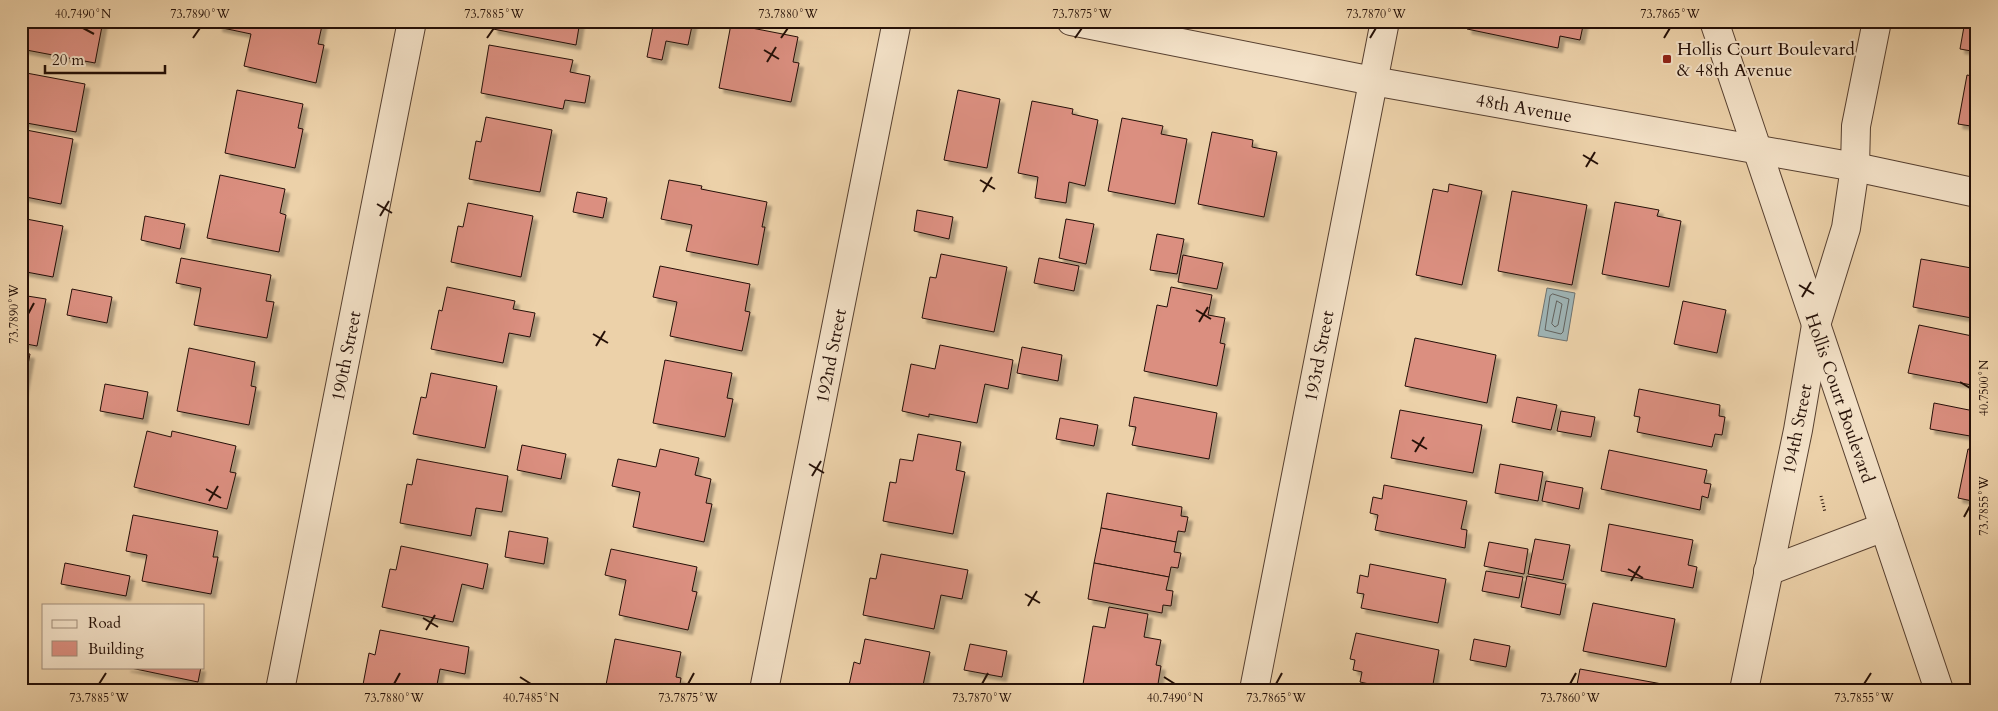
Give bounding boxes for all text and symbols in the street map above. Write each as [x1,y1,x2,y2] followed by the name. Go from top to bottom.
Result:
[55,6,112,22] text: 40.7490°N
[170,6,230,22] text: 73.7890°W
[464,6,524,22] text: 73.7885°W
[758,6,818,22] text: 73.7880°W
[1052,6,1112,22] text: 73.7875°W
[1346,6,1406,22] text: 73.7870°W
[1640,6,1700,22] text: 73.7865°W
[1677,37,1855,83] place label: Hollis Court Boulevard & 48th Avenue
[45,42,165,74] scale bar
[52,50,84,70] text: 20 m
[1661,53,1673,65] marker: Hollis Court Boulevard & 48th Avenue
[1474,88,1574,129] street label: 48th Avenue
[6,284,22,344] text: 73.7890°W
[810,306,853,405] street label: 192nd Street
[1298,308,1341,404] street label: 193rd Street
[326,309,368,403] street label: 190th Street
[1799,310,1880,487] street label: Hollis Court Boulevard
[1976,359,1992,416] text: 40.7500°N
[1777,382,1819,476] street label: 194th Street
[1976,476,1992,536] text: 73.7855°W
[42,604,205,668] legend
[88,613,121,633] text: Road
[88,639,144,659] text: Building
[69,690,129,706] text: 73.7885°W
[364,690,424,706] text: 73.7880°W
[503,690,560,706] text: 40.7485°N
[658,690,718,706] text: 73.7875°W
[952,690,1012,706] text: 73.7870°W
[1147,690,1204,706] text: 40.7490°N
[1246,690,1306,706] text: 73.7865°W
[1540,690,1600,706] text: 73.7860°W
[1834,690,1894,706] text: 73.7855°W

